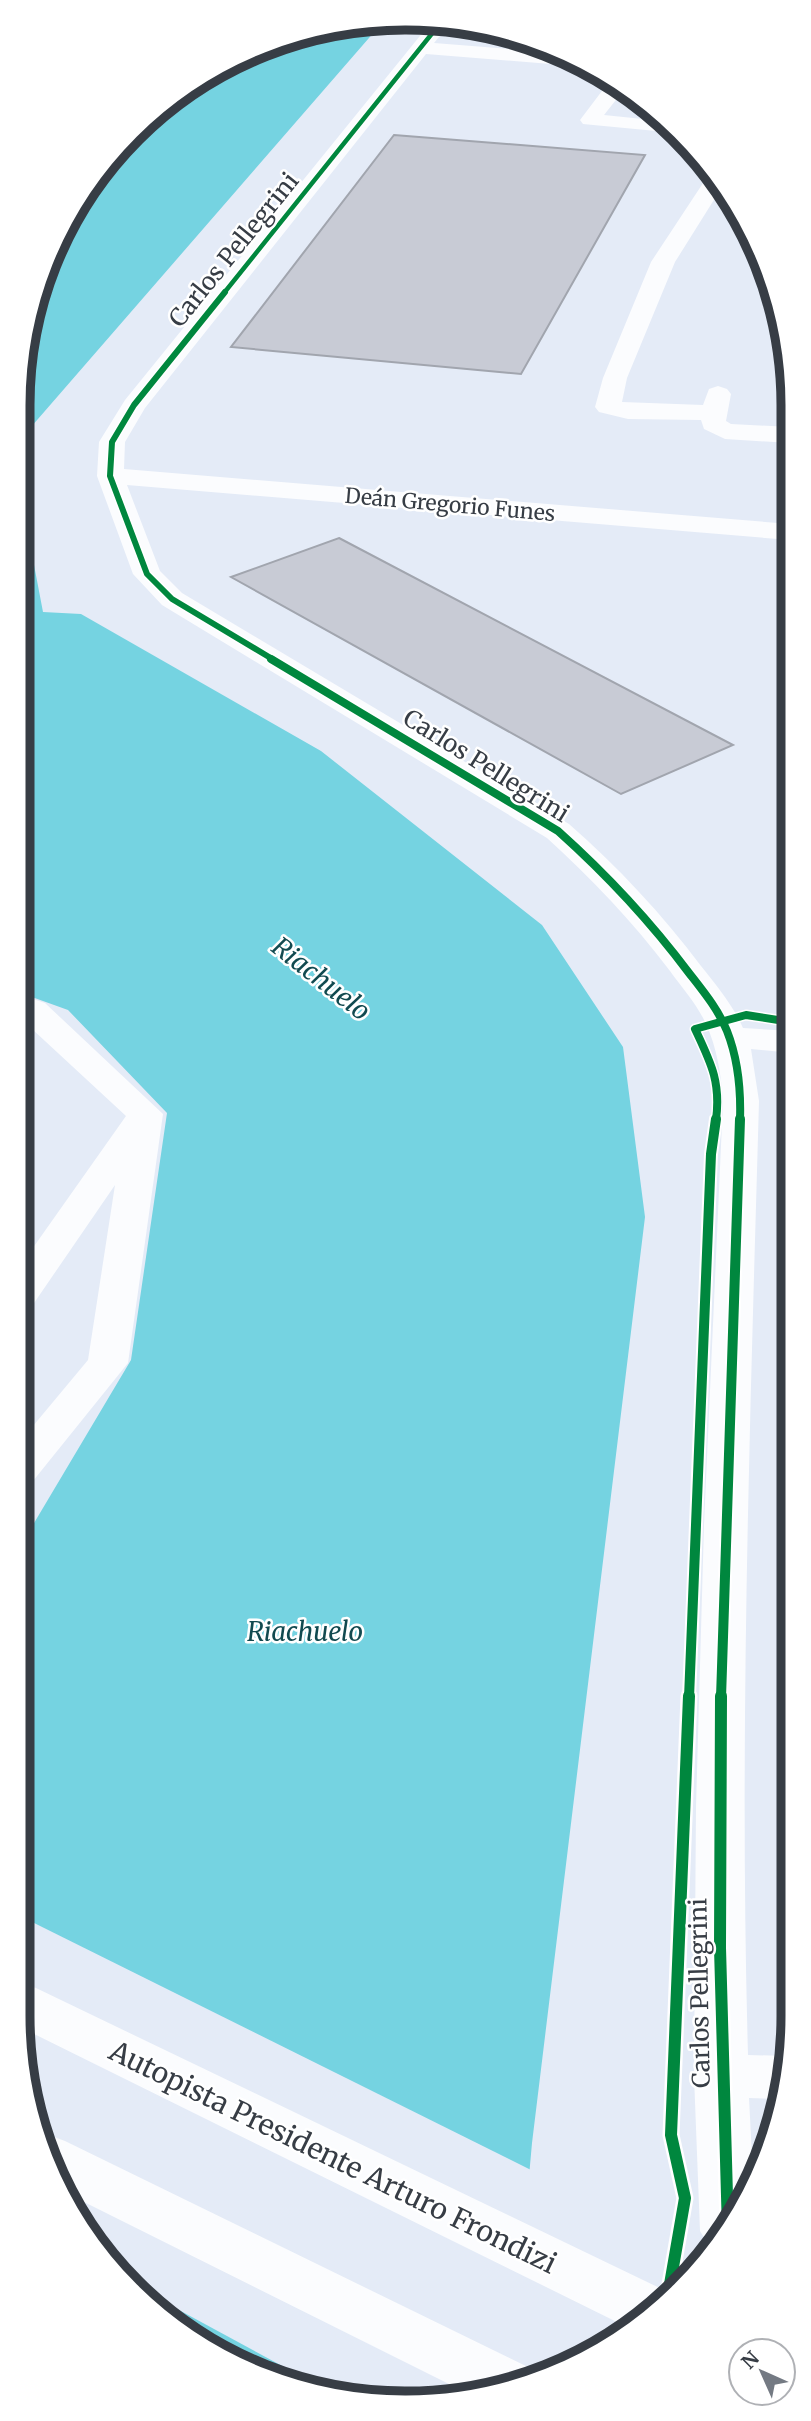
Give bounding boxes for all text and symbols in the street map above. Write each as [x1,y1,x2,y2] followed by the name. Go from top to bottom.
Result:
[162,166,306,333] street label: Carlos Pellegrini
[344,482,556,527] street label: Deán Gregorio Funes
[398,702,575,829] street label: Carlos Pellegrini
[265,930,377,1027] water label: Riachuelo
[247,1615,363,1648] water label: Riachuelo
[682,1898,717,2088] street label: Carlos Pellegrini
[102,2032,563,2281] street label: Autopista Presidente Arturo Frondizi
[727,2337,797,2407] north arrow
[736,2346,764,2374] text: N

